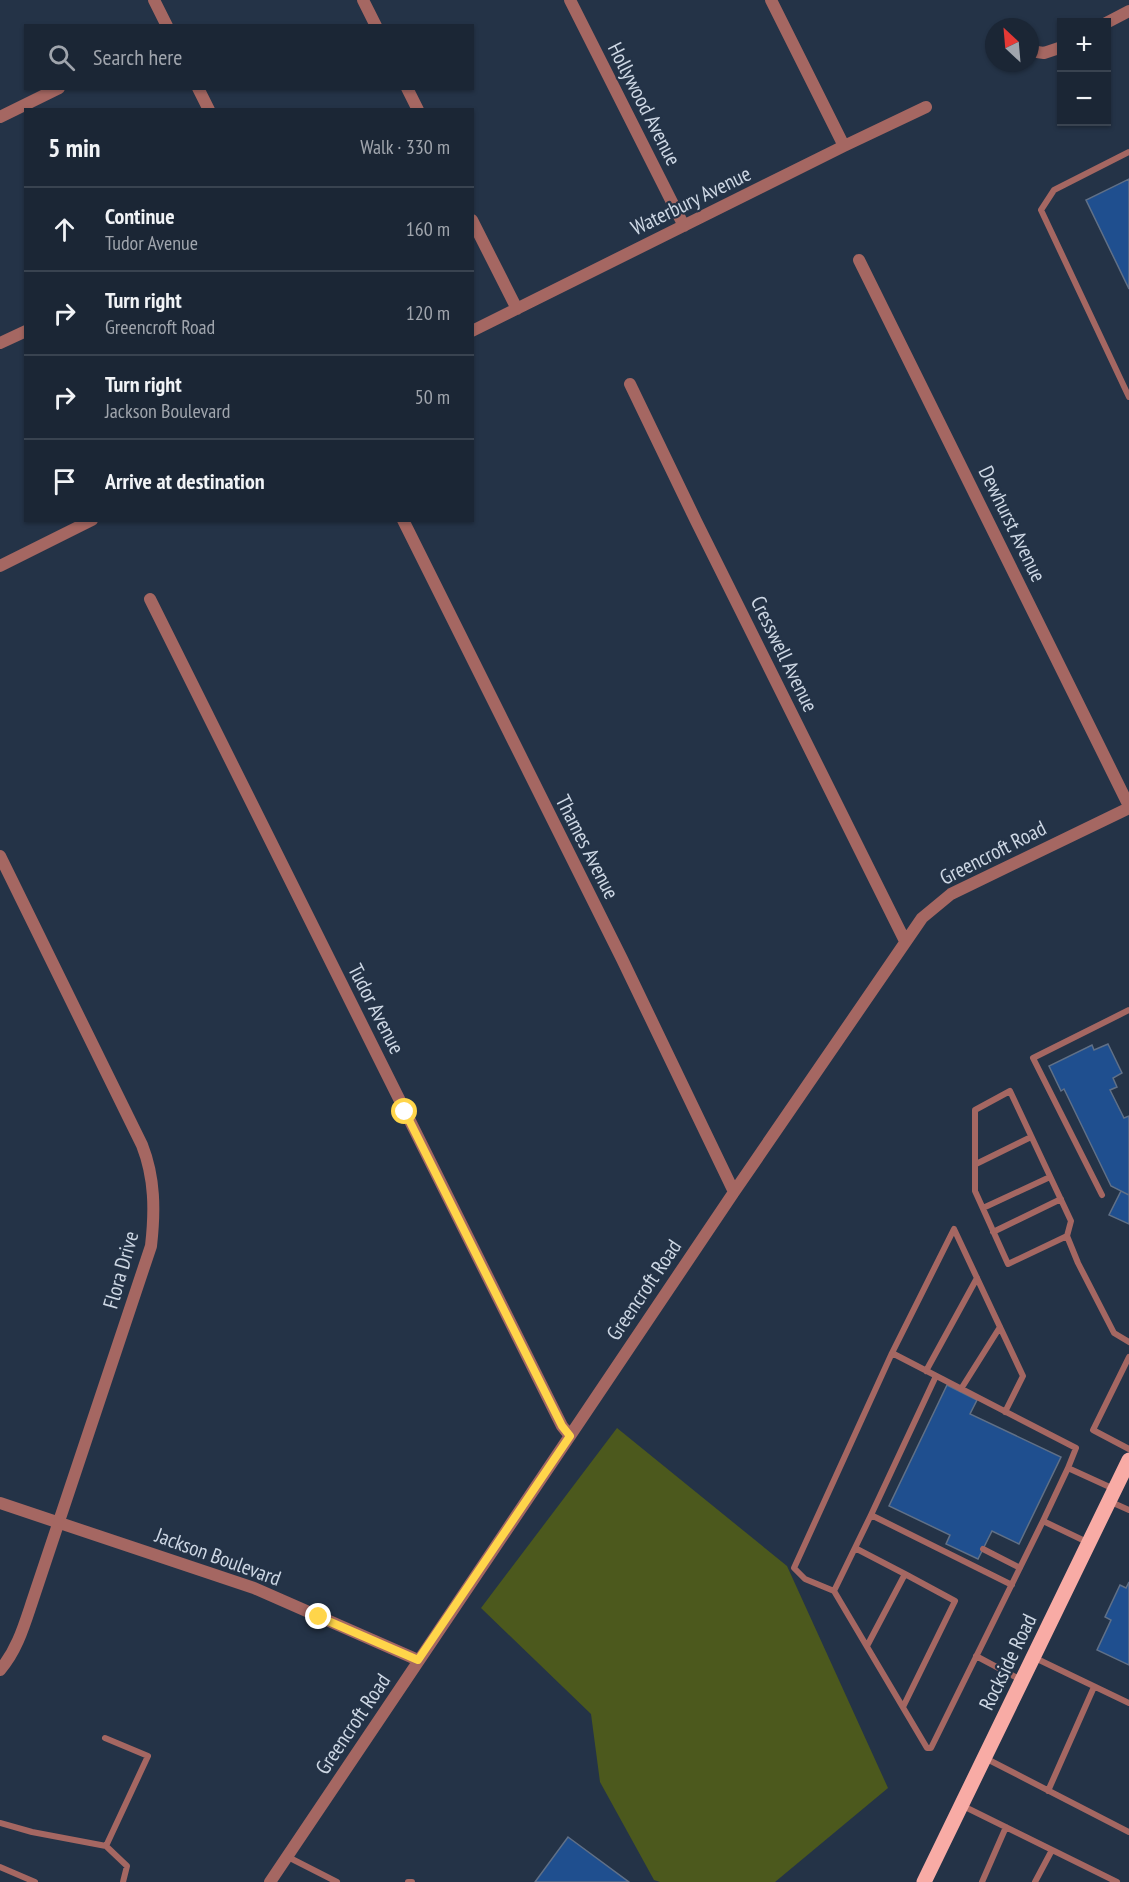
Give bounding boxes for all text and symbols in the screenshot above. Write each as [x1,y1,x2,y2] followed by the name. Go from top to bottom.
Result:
[985,18,1039,72] north arrow
[1057,18,1111,126] map controls
[1057,18,1111,72] button: +
[24,24,474,90] search box
[602,38,687,170] street label: Hollywood Avenue
[45,41,78,74] icon: search
[93,43,182,71] text: Search here
[1057,72,1111,126] button: −
[48,131,101,164] text: 5 min
[360,134,450,160] text: Walk · 330 m
[626,160,755,241] street label: Waterbury Avenue
[105,202,175,230] text: Continue
[48,213,81,246] icon: ahead
[406,216,450,242] text: 160 m
[105,230,198,256] text: Tudor Avenue
[105,286,182,314] text: Turn right
[48,297,81,330] icon: right
[406,300,450,326] text: 120 m
[105,314,215,340] text: Greencroft Road
[105,370,182,398] text: Turn right
[48,381,81,414] icon: right
[415,384,450,410] text: 50 m
[105,398,230,424] text: Jackson Boulevard
[973,461,1052,586] street label: Dewhurst Avenue
[48,465,81,498] icon: arrive
[105,467,265,495] text: Arrive at destination
[745,591,824,716] street label: Cresswell Avenue
[550,790,625,903] street label: Thames Avenue
[935,814,1050,891] street label: Greencroft Road
[342,959,411,1058] street label: Tudor Avenue
[391,1098,417,1124] route start
[97,1228,144,1312] street label: Flora Drive
[600,1234,687,1345] street label: Greencroft Road
[151,1521,285,1592] street label: Jackson Boulevard
[305,1603,331,1629] route end
[973,1609,1042,1714] street label: Rockside Road
[309,1668,396,1779] street label: Greencroft Road

